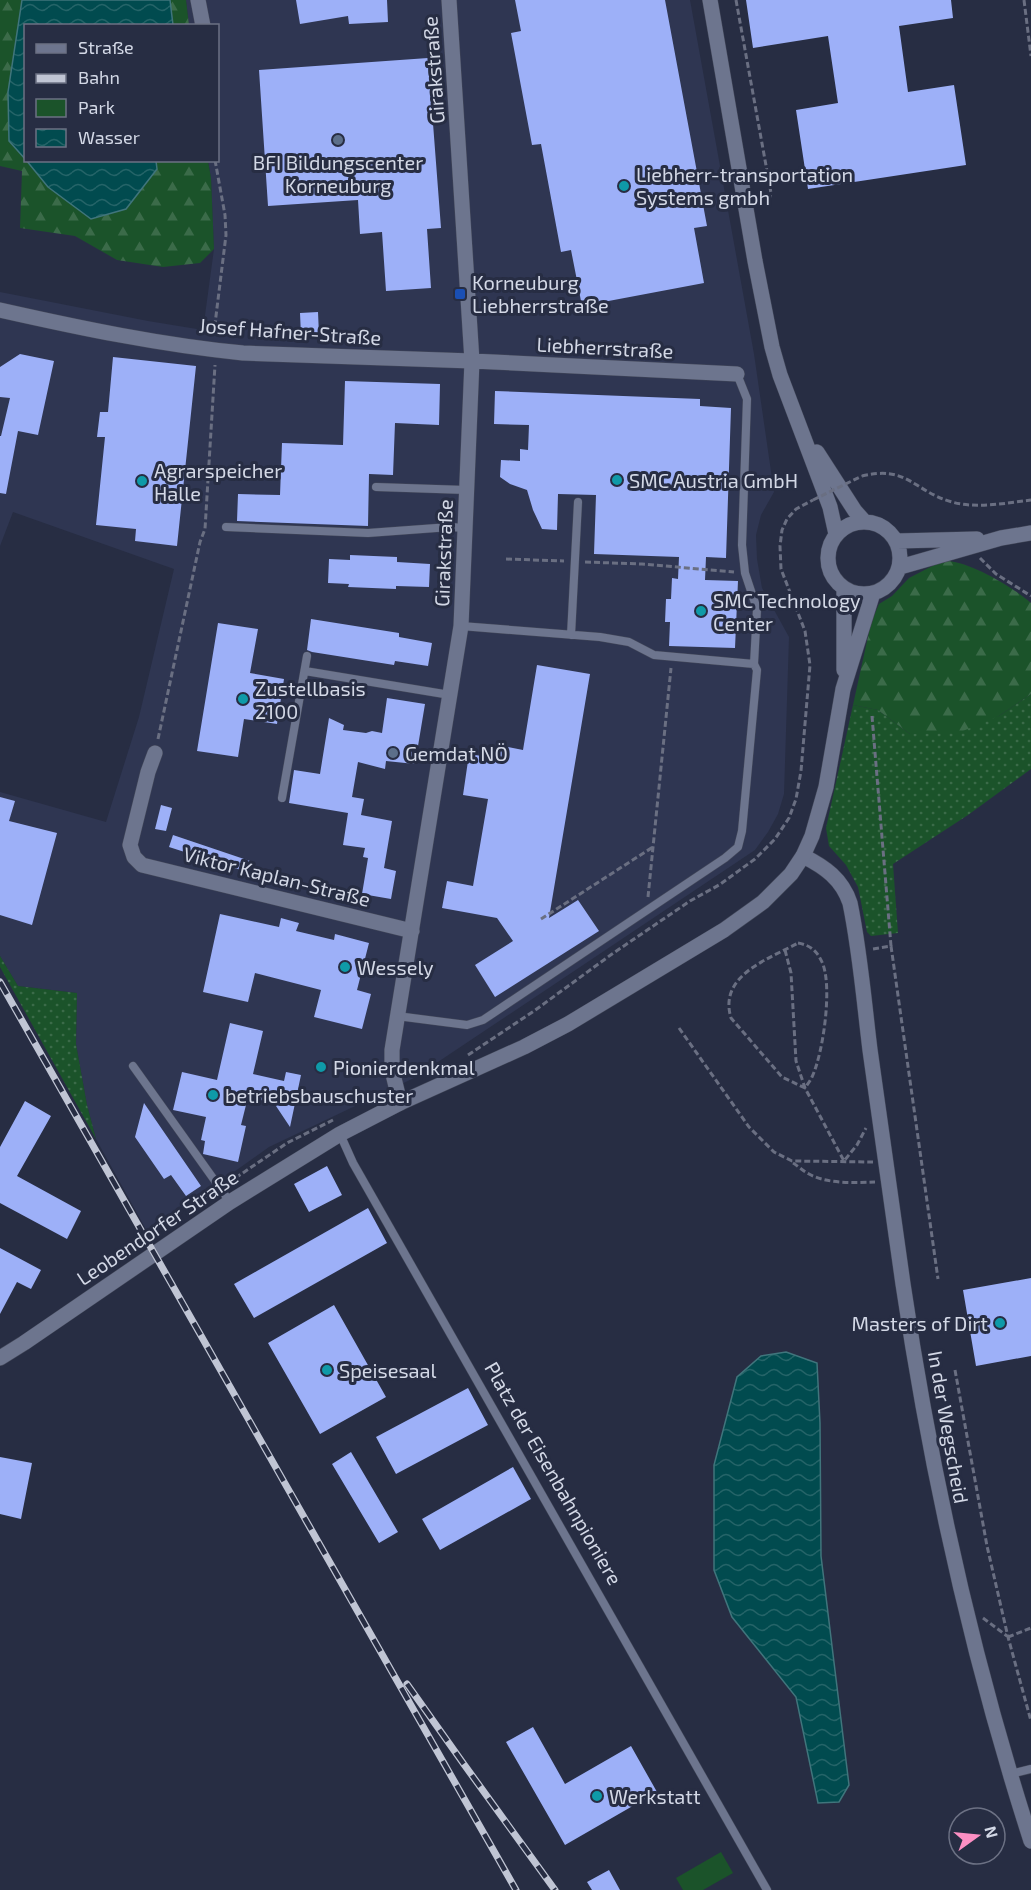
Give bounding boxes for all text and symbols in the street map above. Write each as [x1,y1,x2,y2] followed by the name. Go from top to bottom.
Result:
[417,15,449,125] street label: Girakstraße
[24,24,219,162] legend
[78,36,134,58] text: Straße
[78,66,120,88] text: Bahn
[78,96,115,118] text: Park
[78,126,140,148] text: Wasser
[331,133,345,147] marker: BFI Bildungscenter Korneuburg
[253,150,423,197] place label: BFI Bildungscenter Korneuburg
[636,162,853,209] place label: Liebherr-transportation Systems gmbh
[617,179,631,193] marker: Liebherr-transportation Systems gmbh
[472,270,609,317] place label: Korneuburg Liebherrstraße
[453,287,467,301] marker: Korneuburg Liebherrstraße
[198,313,382,349] street label: Josef Hafner-Straße
[536,331,674,363] street label: Liebherrstraße
[154,458,282,505] place label: Agrarspeicher Halle
[629,468,798,492] place label: SMC Austria GmbH
[610,473,624,487] marker: SMC Austria GmbH
[135,474,149,488] marker: Agrarspeicher Halle
[429,499,457,607] street label: Girakstraße
[713,588,861,635] place label: SMC Technology Center
[694,604,708,618] marker: SMC Technology Center
[255,676,366,723] place label: Zustellbasis 2100
[236,692,250,706] marker: Zustellbasis 2100
[405,741,508,765] place label: Gemdat NÖ
[386,746,400,760] marker: Gemdat NÖ
[181,841,373,911] street label: Viktor Kaplan-Straße
[357,955,434,979] place label: Wessely
[338,960,352,974] marker: Wessely
[333,1055,475,1079] place label: Pionierdenkmal
[314,1060,328,1074] marker: Pionierdenkmal
[225,1083,413,1107] place label: betriebsbauschuster
[206,1088,220,1102] marker: betriebsbauschuster
[72,1164,242,1290] street label: Leobendorfer Straße
[851,1311,988,1335] place label: Masters of Dirt
[993,1316,1007,1330] marker: Masters of Dirt
[924,1349,974,1505] street label: In der Wegscheid
[480,1357,628,1589] street label: Platz der Eisenbahnpioniere
[339,1358,437,1382] place label: Speisesaal
[320,1363,334,1377] marker: Speisesaal
[609,1784,701,1808] place label: Werkstatt
[590,1789,604,1803] marker: Werkstatt
[947,1806,1007,1866] north arrow
[981,1824,1003,1840] text: N

